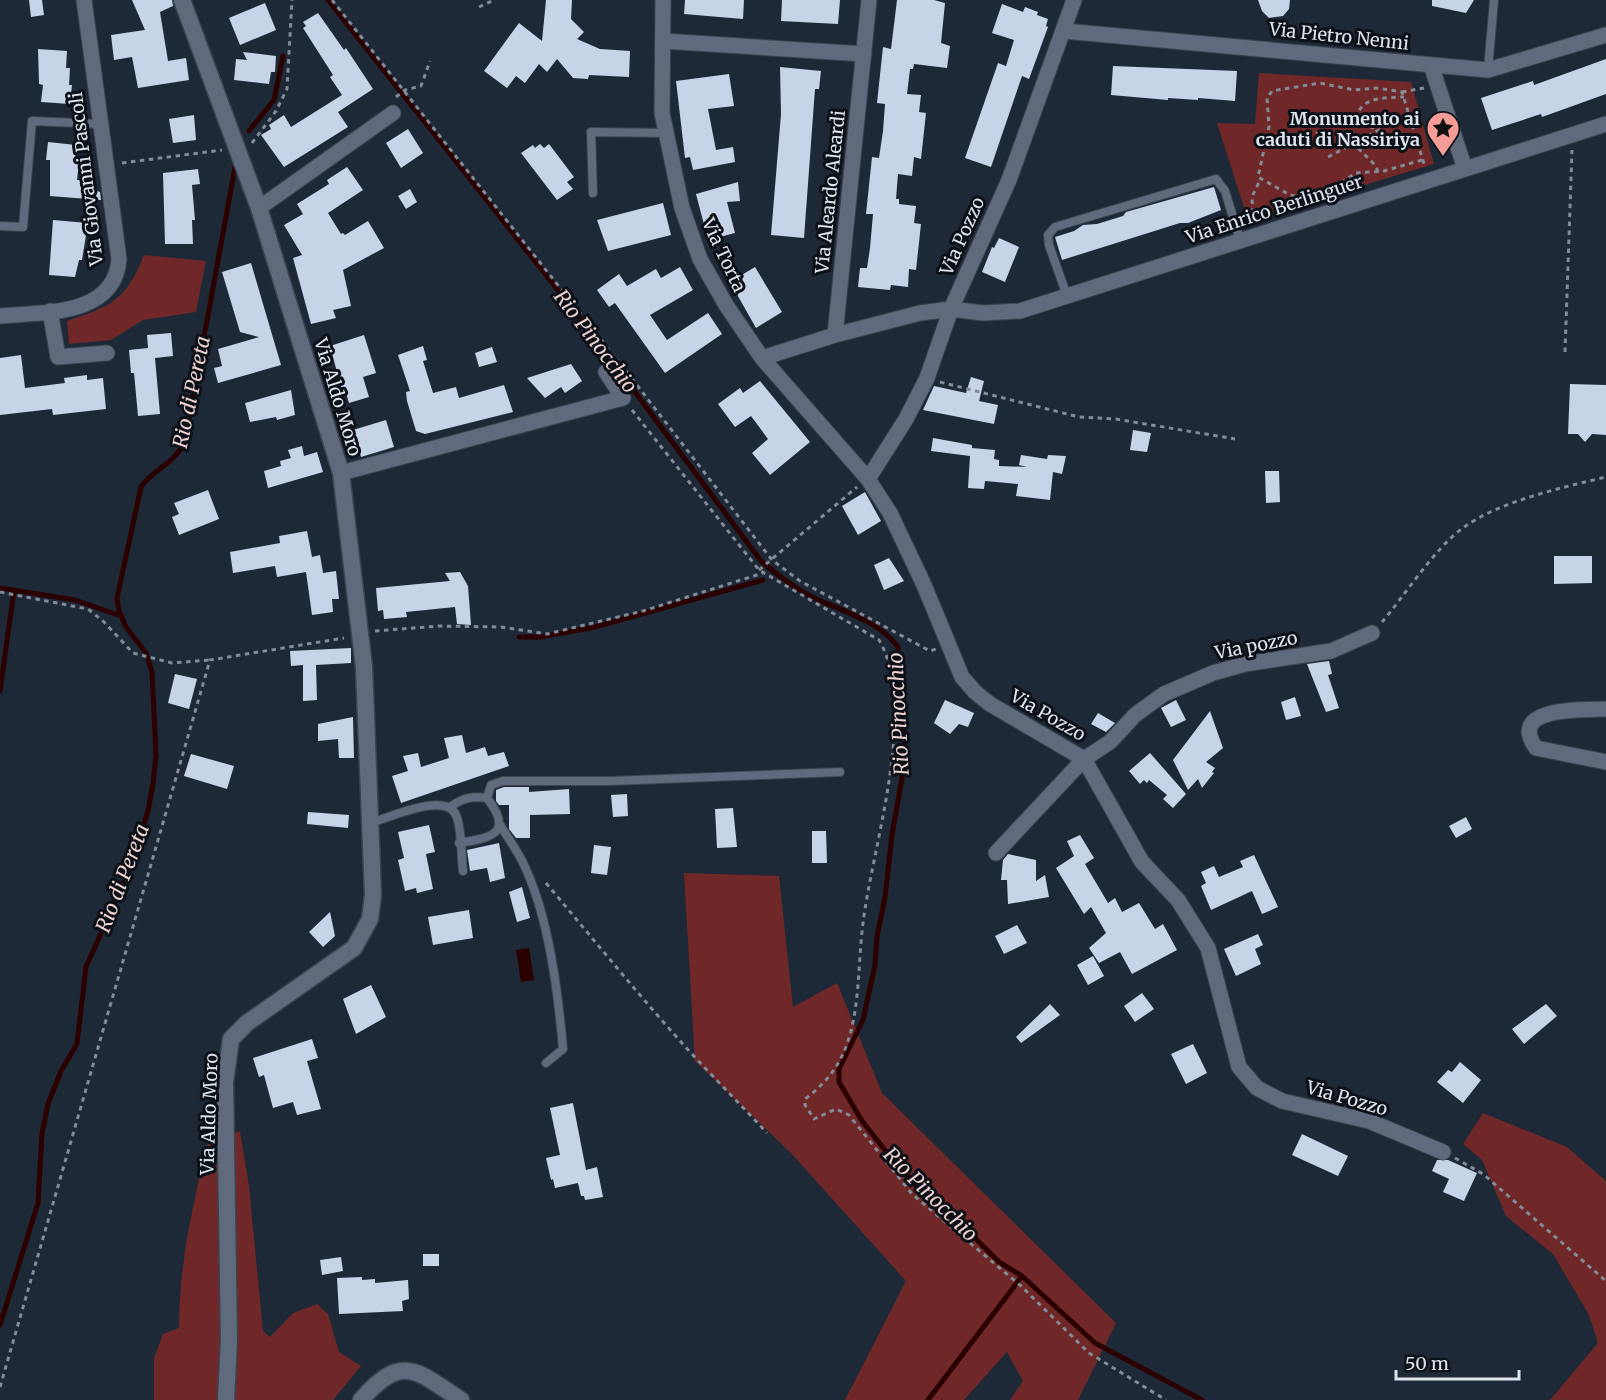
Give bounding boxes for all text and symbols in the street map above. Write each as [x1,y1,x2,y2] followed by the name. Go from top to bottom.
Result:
[1267,17,1410,55] street label: Via Pietro Nenni
[64,91,108,268] street label: Via Giovanni Pascoli
[1256,107,1420,151] place label: Monumento ai caduti di Nassiriya
[810,109,850,276] street label: Via Aleardo Aleardi
[1425,110,1461,157] place icon: Monumento ai caduti di Nassiriya
[1182,170,1365,249] street label: Via Enrico Berlinguer
[934,193,989,280] street label: Via Pozzo
[696,213,751,296] street label: Via Torta
[549,284,643,398] water label: Rio Pinocchio
[167,334,215,450] water label: Rio di Pereta
[309,334,367,459] street label: Via Aldo Moro
[1212,626,1299,664] street label: Via pozzo
[882,652,914,776] water label: Rio Pinocchio
[1005,684,1090,746] street label: Via Pozzo
[90,820,154,936] water label: Rio di Pereta
[195,1053,223,1176] street label: Via Aldo Moro
[1303,1075,1390,1121] street label: Via Pozzo
[879,1142,983,1246] water label: Rio Pinocchio
[1396,1343,1519,1381] scale bar
[1405,1352,1449,1375] text: 50 m

